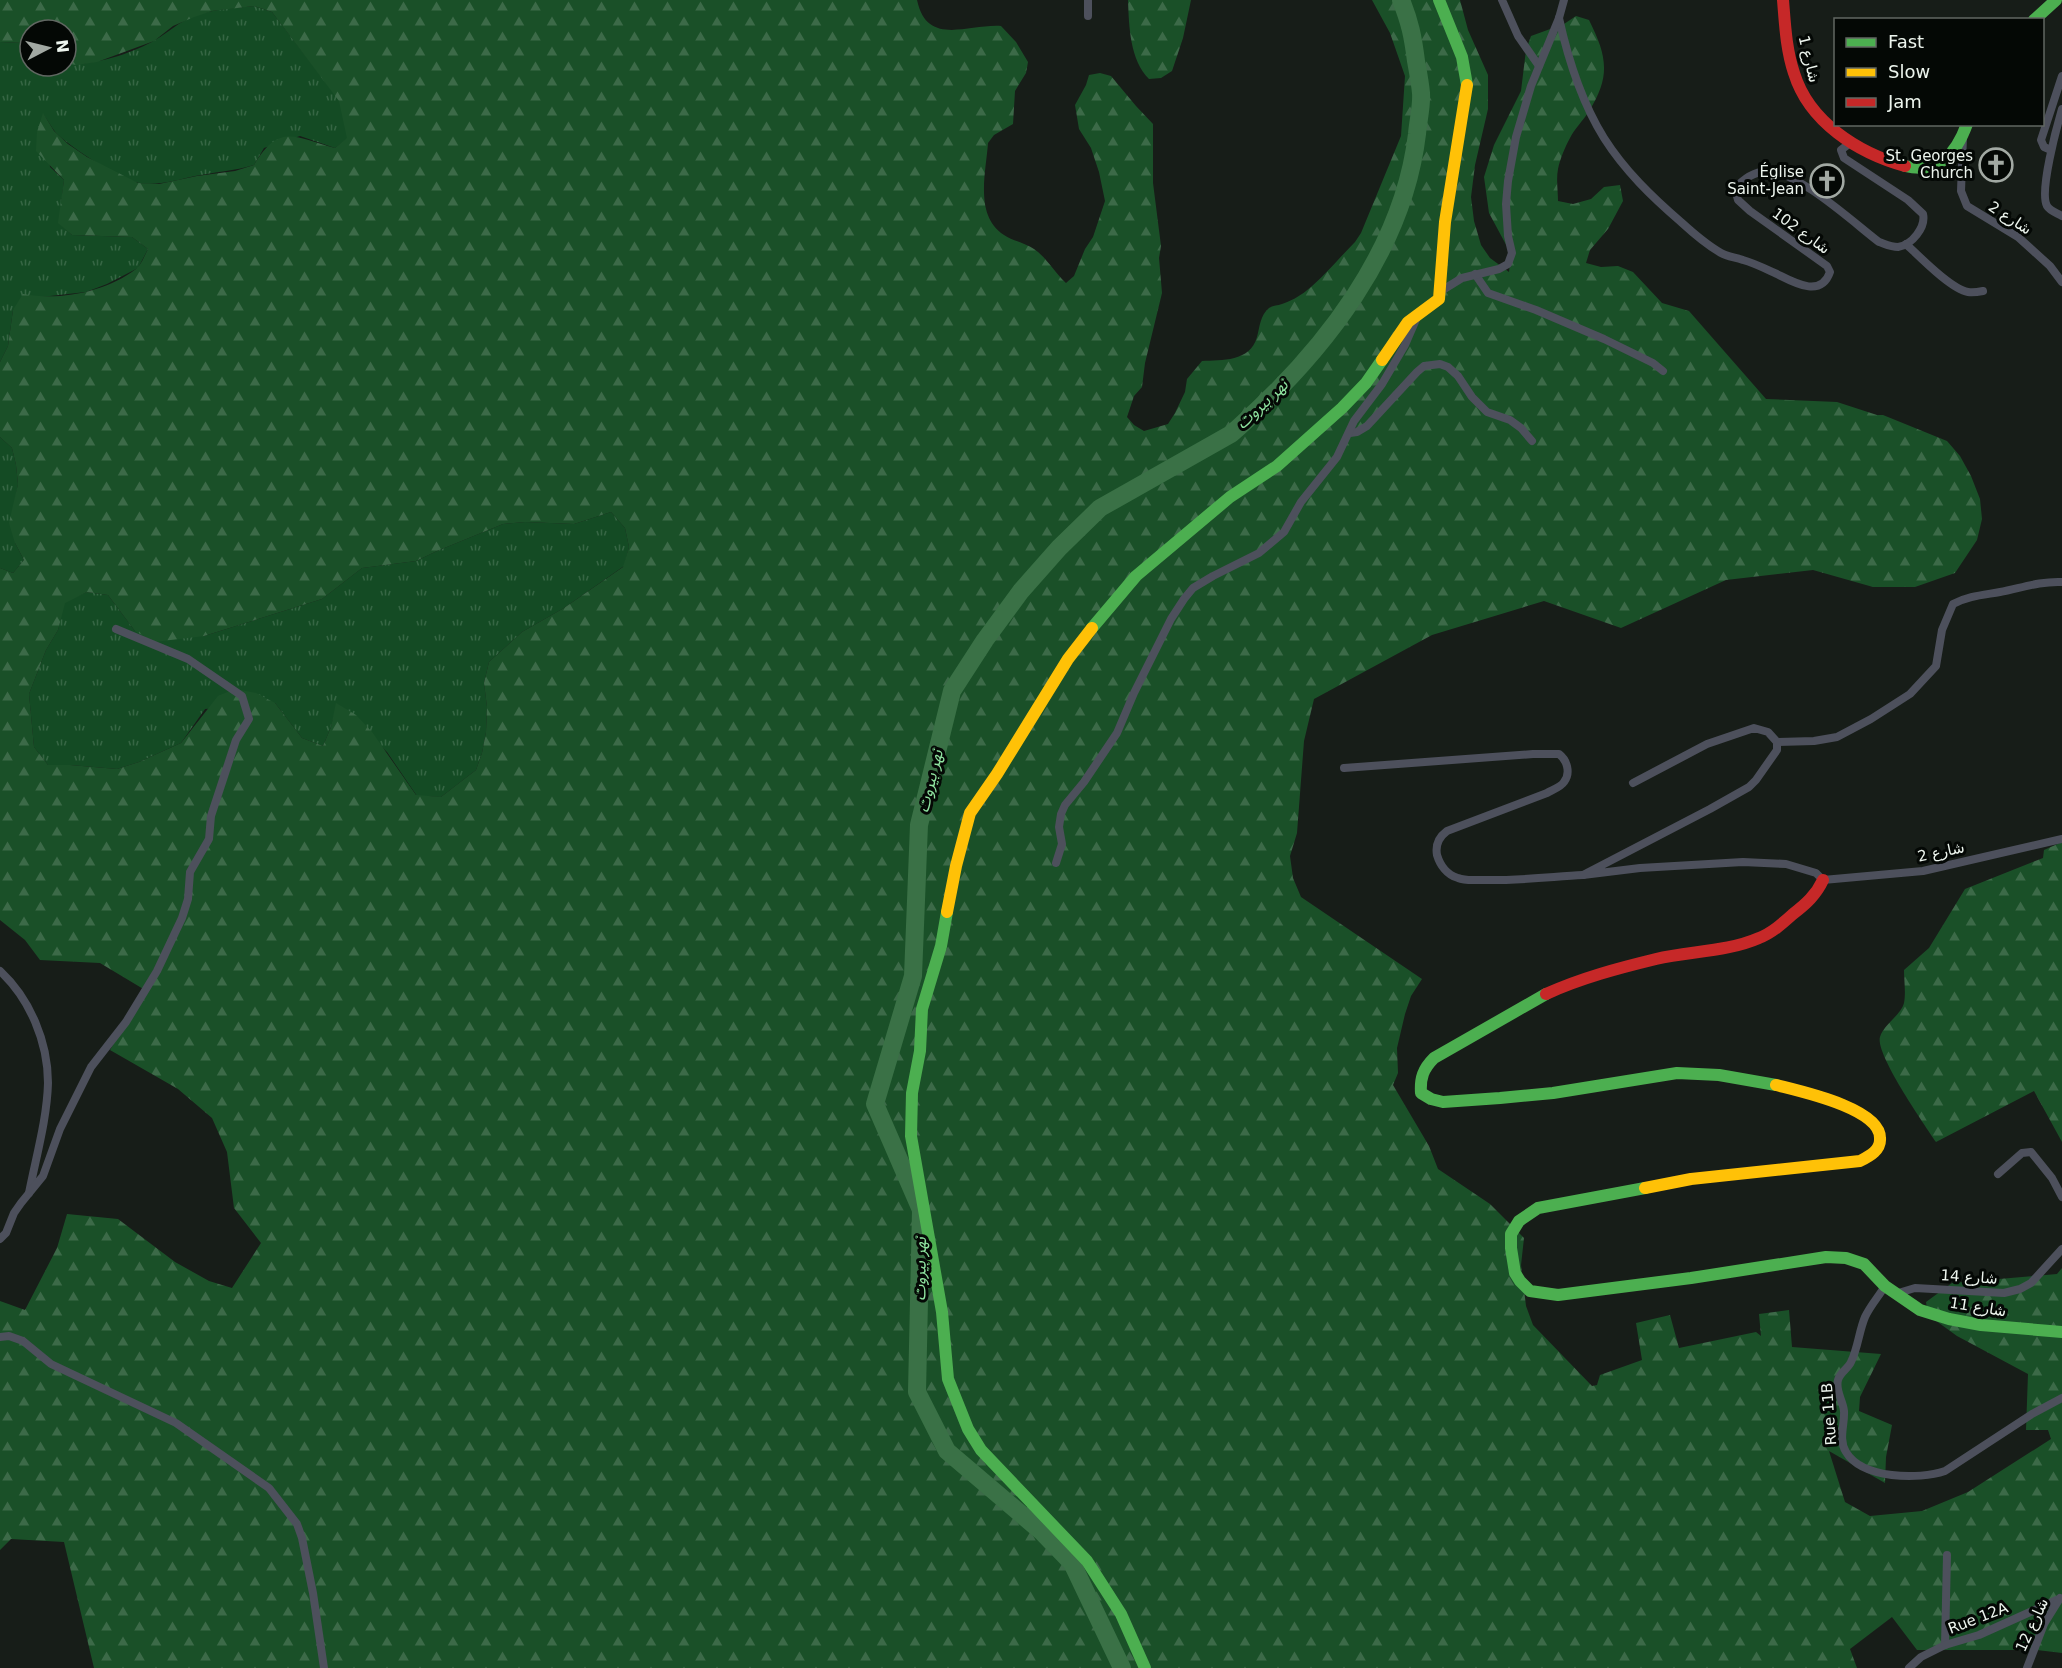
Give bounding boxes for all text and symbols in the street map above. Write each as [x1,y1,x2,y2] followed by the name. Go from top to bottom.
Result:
[18,18,78,78] north arrow
[1834,18,2044,126] legend
[1888,31,1924,52] text: Fast
[1795,34,1823,84] street label: شارع 1
[52,38,73,54] text: N
[1888,61,1930,82] text: Slow
[1887,91,1922,112] text: Jam
[1886,147,1973,182] place label: St. Georges Church
[1978,147,2014,183] church icon: St. Georges Church
[1727,162,1804,198] place label: Église Saint-Jean
[1809,163,1845,199] church icon: Église Saint-Jean
[1985,197,2035,239] street label: شارع 2
[1769,204,1833,258] street label: شارع 102
[1232,374,1293,433] water label: نهر بيروت
[913,746,947,814] water label: نهر بيروت
[1916,838,1966,866] street label: شارع 2
[910,1236,930,1301] water label: نهر بيروت
[1940,1266,1998,1288] street label: شارع 14
[1948,1294,2008,1320] street label: شارع 11
[1818,1382,1840,1446] street label: Rue 11B
[2012,1595,2052,1655] street label: شارع 12
[1946,1598,2011,1638] street label: Rue 12A

